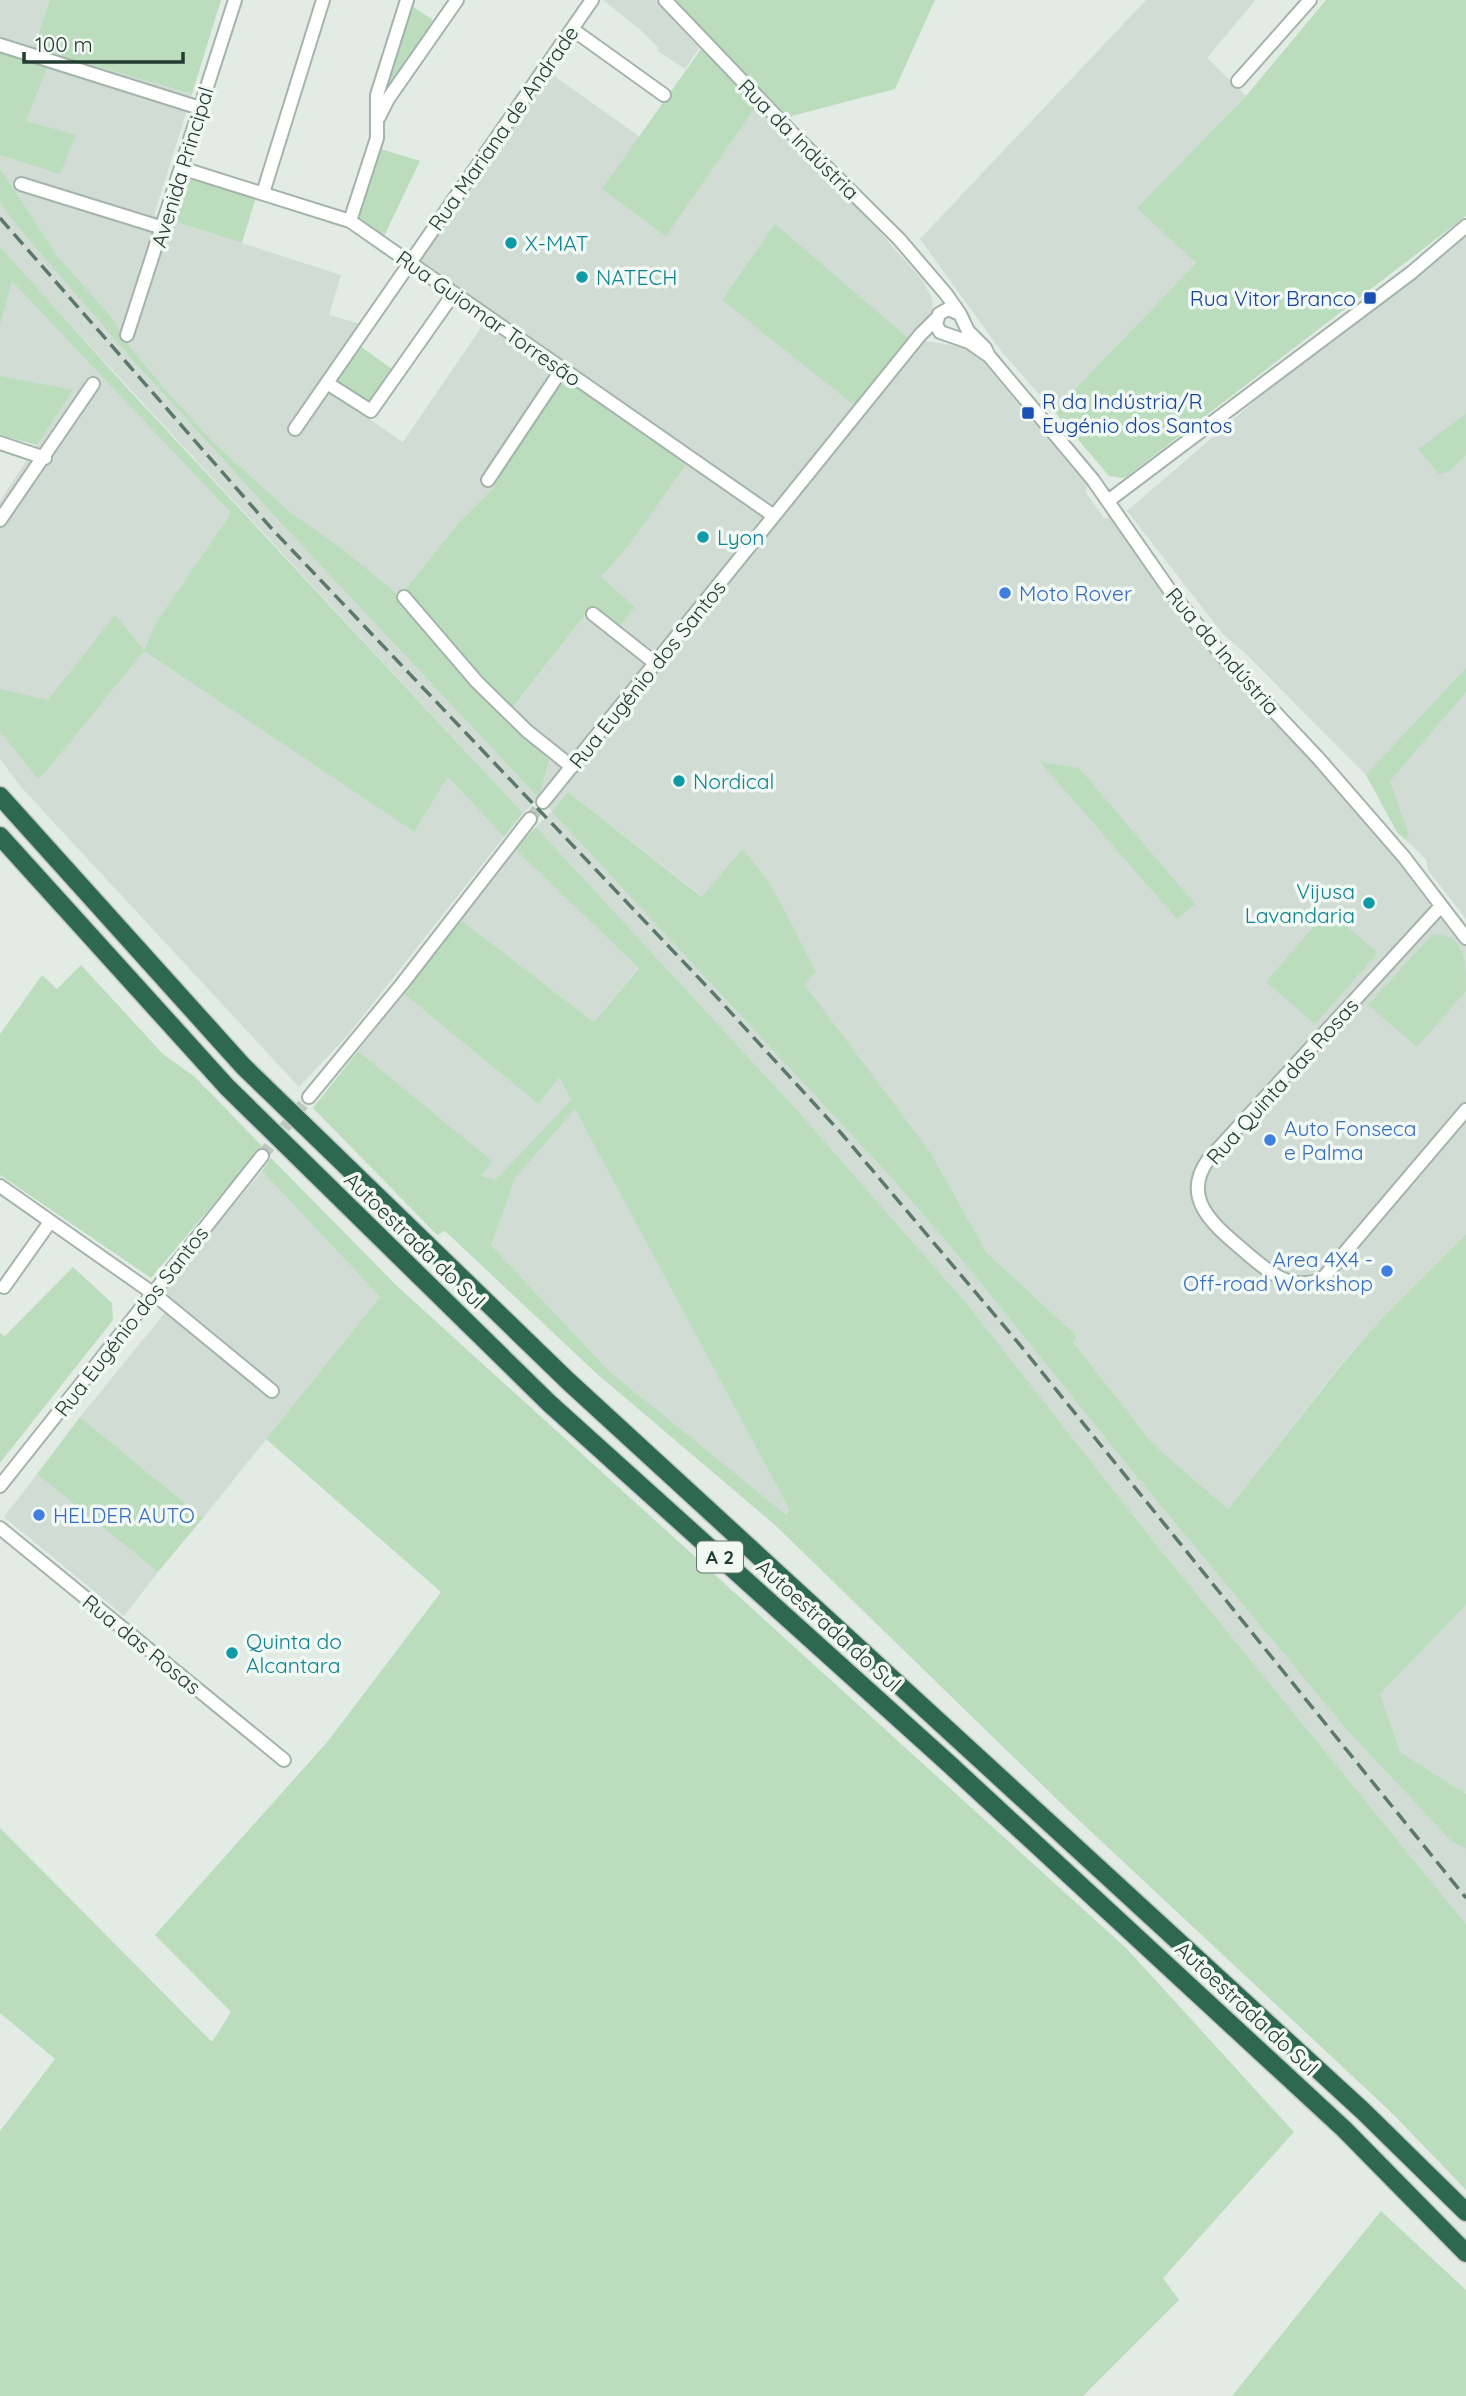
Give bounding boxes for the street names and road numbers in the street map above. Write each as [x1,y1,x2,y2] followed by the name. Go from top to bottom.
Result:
[422,21,584,235] street label: Rua Mariana de Andrade
[733,73,865,205] street label: Rua da Indústria
[145,84,219,250] street label: Avenida Principal
[392,244,586,392] street label: Rua Guiomar Torresão
[563,575,731,773] street label: Rua Eugénio dos Santos
[1161,582,1285,720] street label: Rua da Indústria
[1200,992,1364,1170] street label: Rua Quinta das Rosas
[339,1166,491,1314] street label: Autoestrada do Sul
[49,1221,213,1421] street label: Rua Eugénio dos Santos
[697,1541,743,1572] road number: A 2
[751,1553,907,1697] street label: Autoestrada do Sul
[78,1588,206,1700] street label: Rua das Rosas
[1170,1935,1324,2081] street label: Autoestrada do Sul

